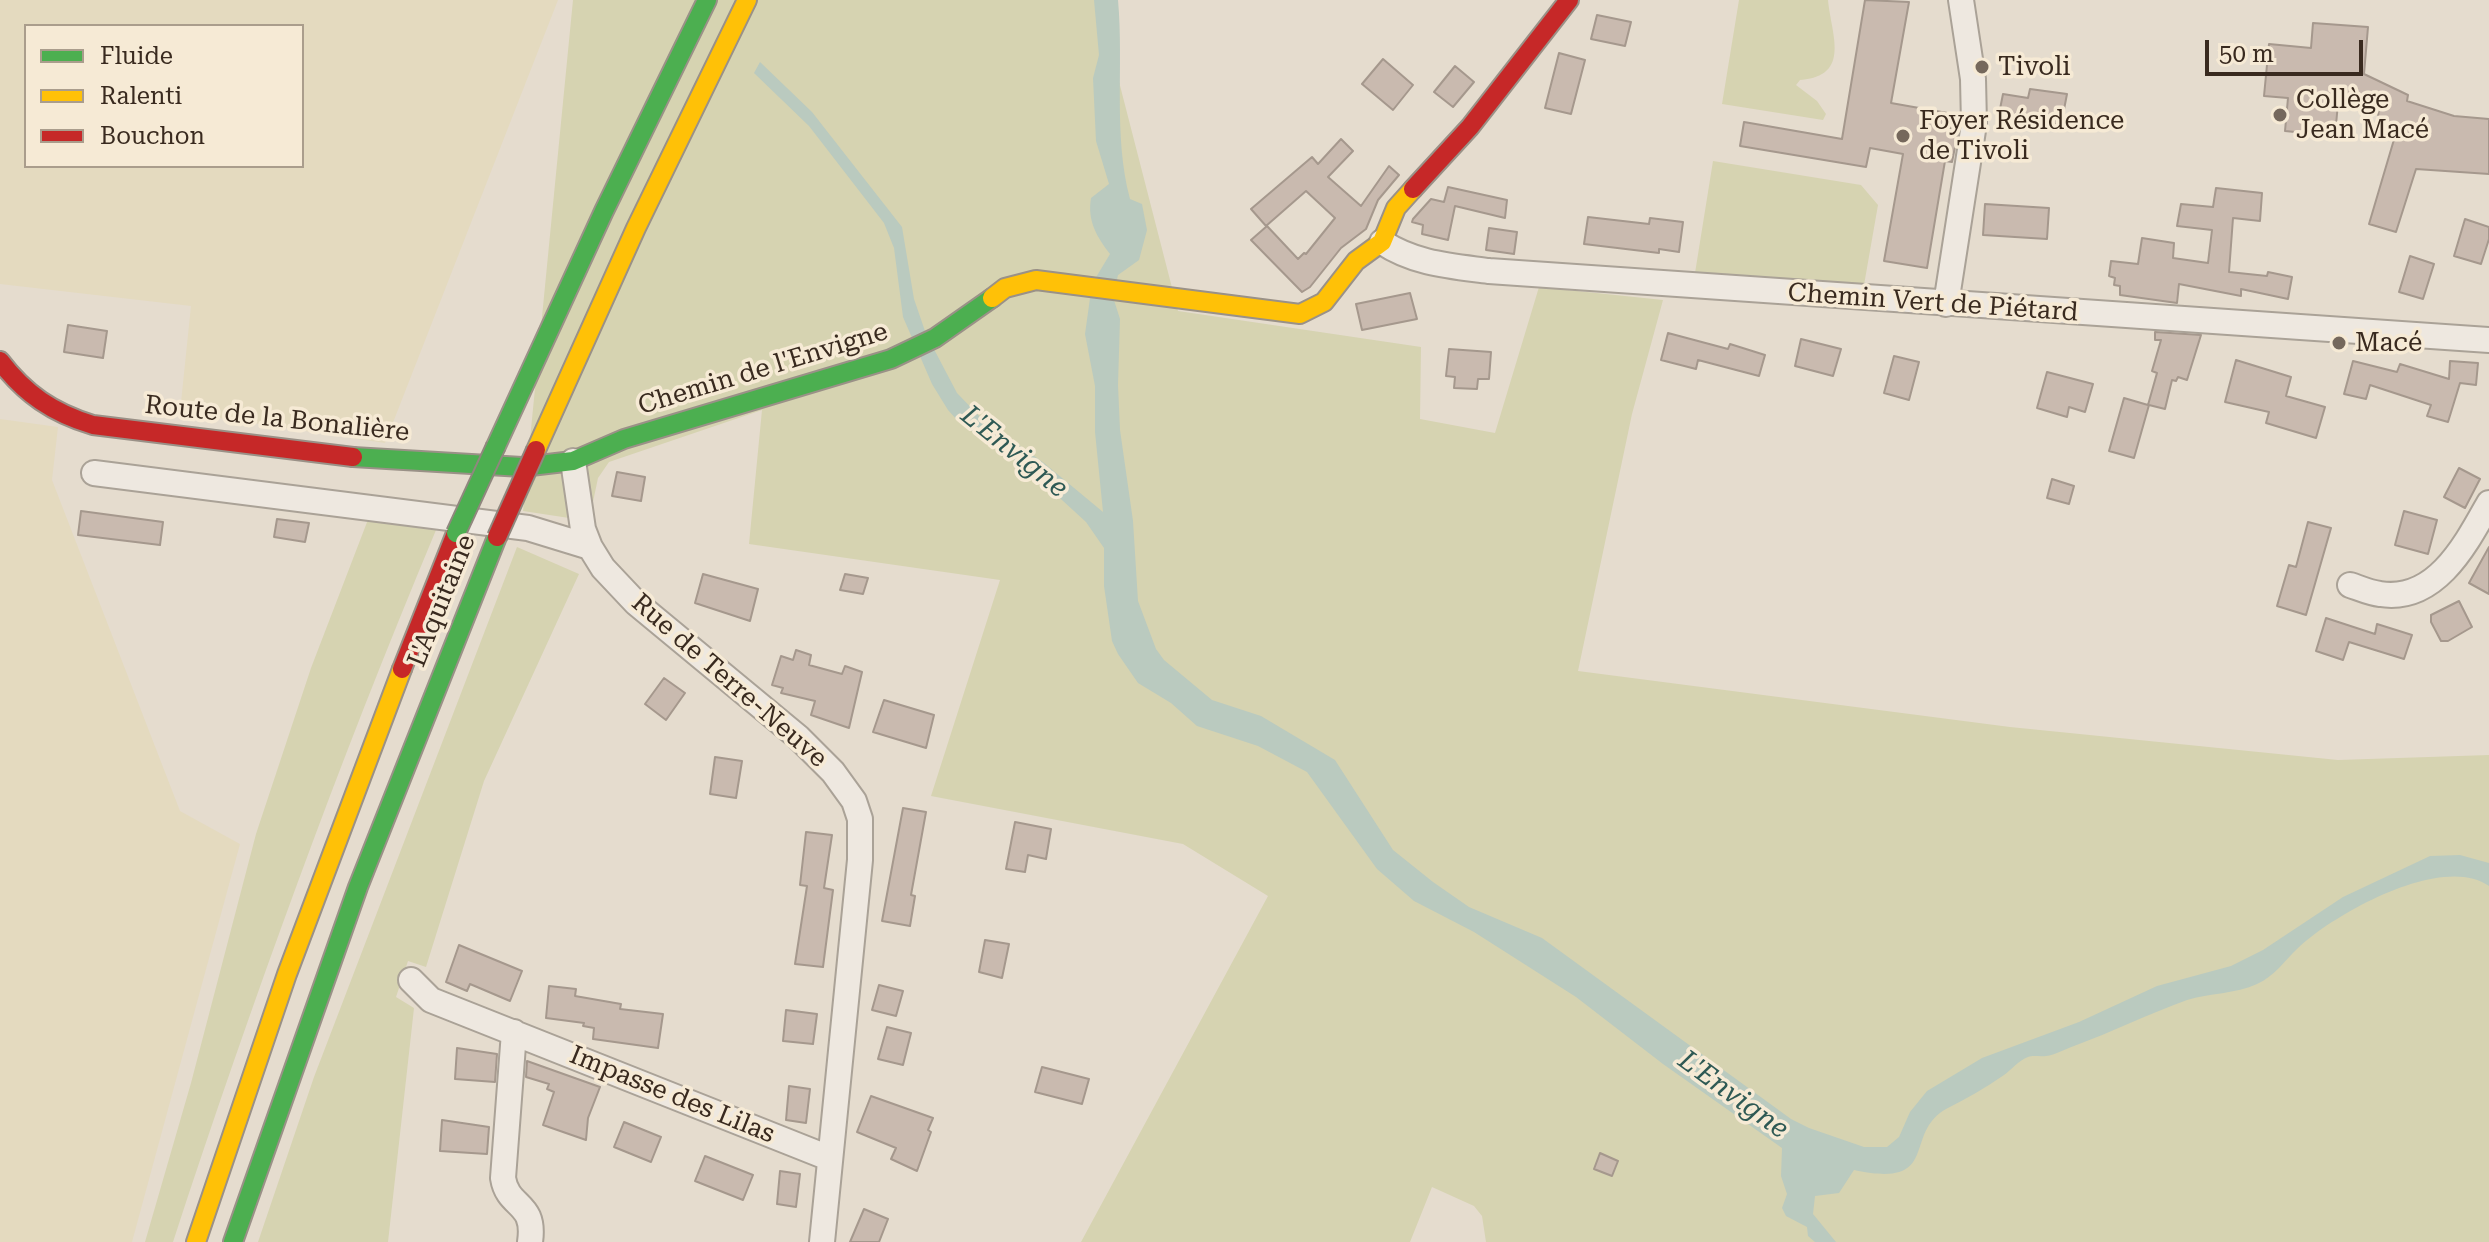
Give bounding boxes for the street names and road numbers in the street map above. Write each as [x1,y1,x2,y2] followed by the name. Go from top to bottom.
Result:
[1787,277,2079,329] street label: Chemin Vert de Piétard
[634,316,892,422] street label: Chemin de l'Envigne
[143,390,411,448] street label: Route de la Bonalière
[401,530,483,672] street label: L'Aquitaine
[625,588,833,774] street label: Rue de Terre-Neuve
[565,1040,779,1150] street label: Impasse des Lilas

